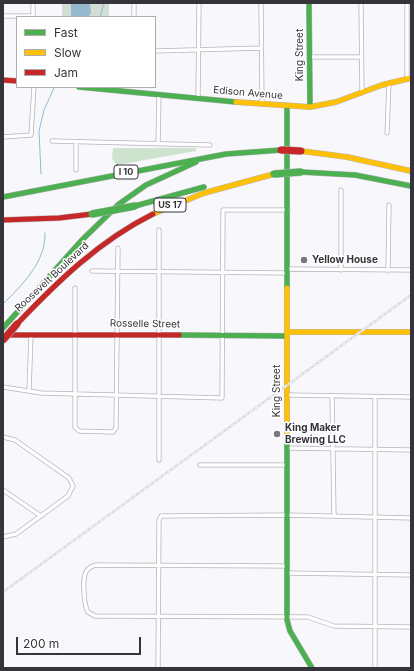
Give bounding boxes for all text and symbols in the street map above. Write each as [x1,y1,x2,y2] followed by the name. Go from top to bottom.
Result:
[16,16,156,88] legend
[54,25,78,40] text: Fast
[294,29,306,81] street label: King Street
[54,45,81,60] text: Slow
[54,65,78,80] text: Jam
[213,84,283,102] street label: Edison Avenue
[114,165,138,179] road number: I 10
[154,198,186,212] road number: US 17
[13,240,91,314] street label: Roosevelt Boulevard
[312,254,378,266] place label: Yellow House
[299,255,309,265] marker: Yellow House
[110,317,180,331] street label: Rosselle Street
[271,365,283,417] street label: King Street
[285,422,346,446] place label: King Maker Brewing LLC
[272,429,282,439] marker: King Maker Brewing LLC
[18,629,143,655] scale bar
[23,636,59,651] text: 200 m

